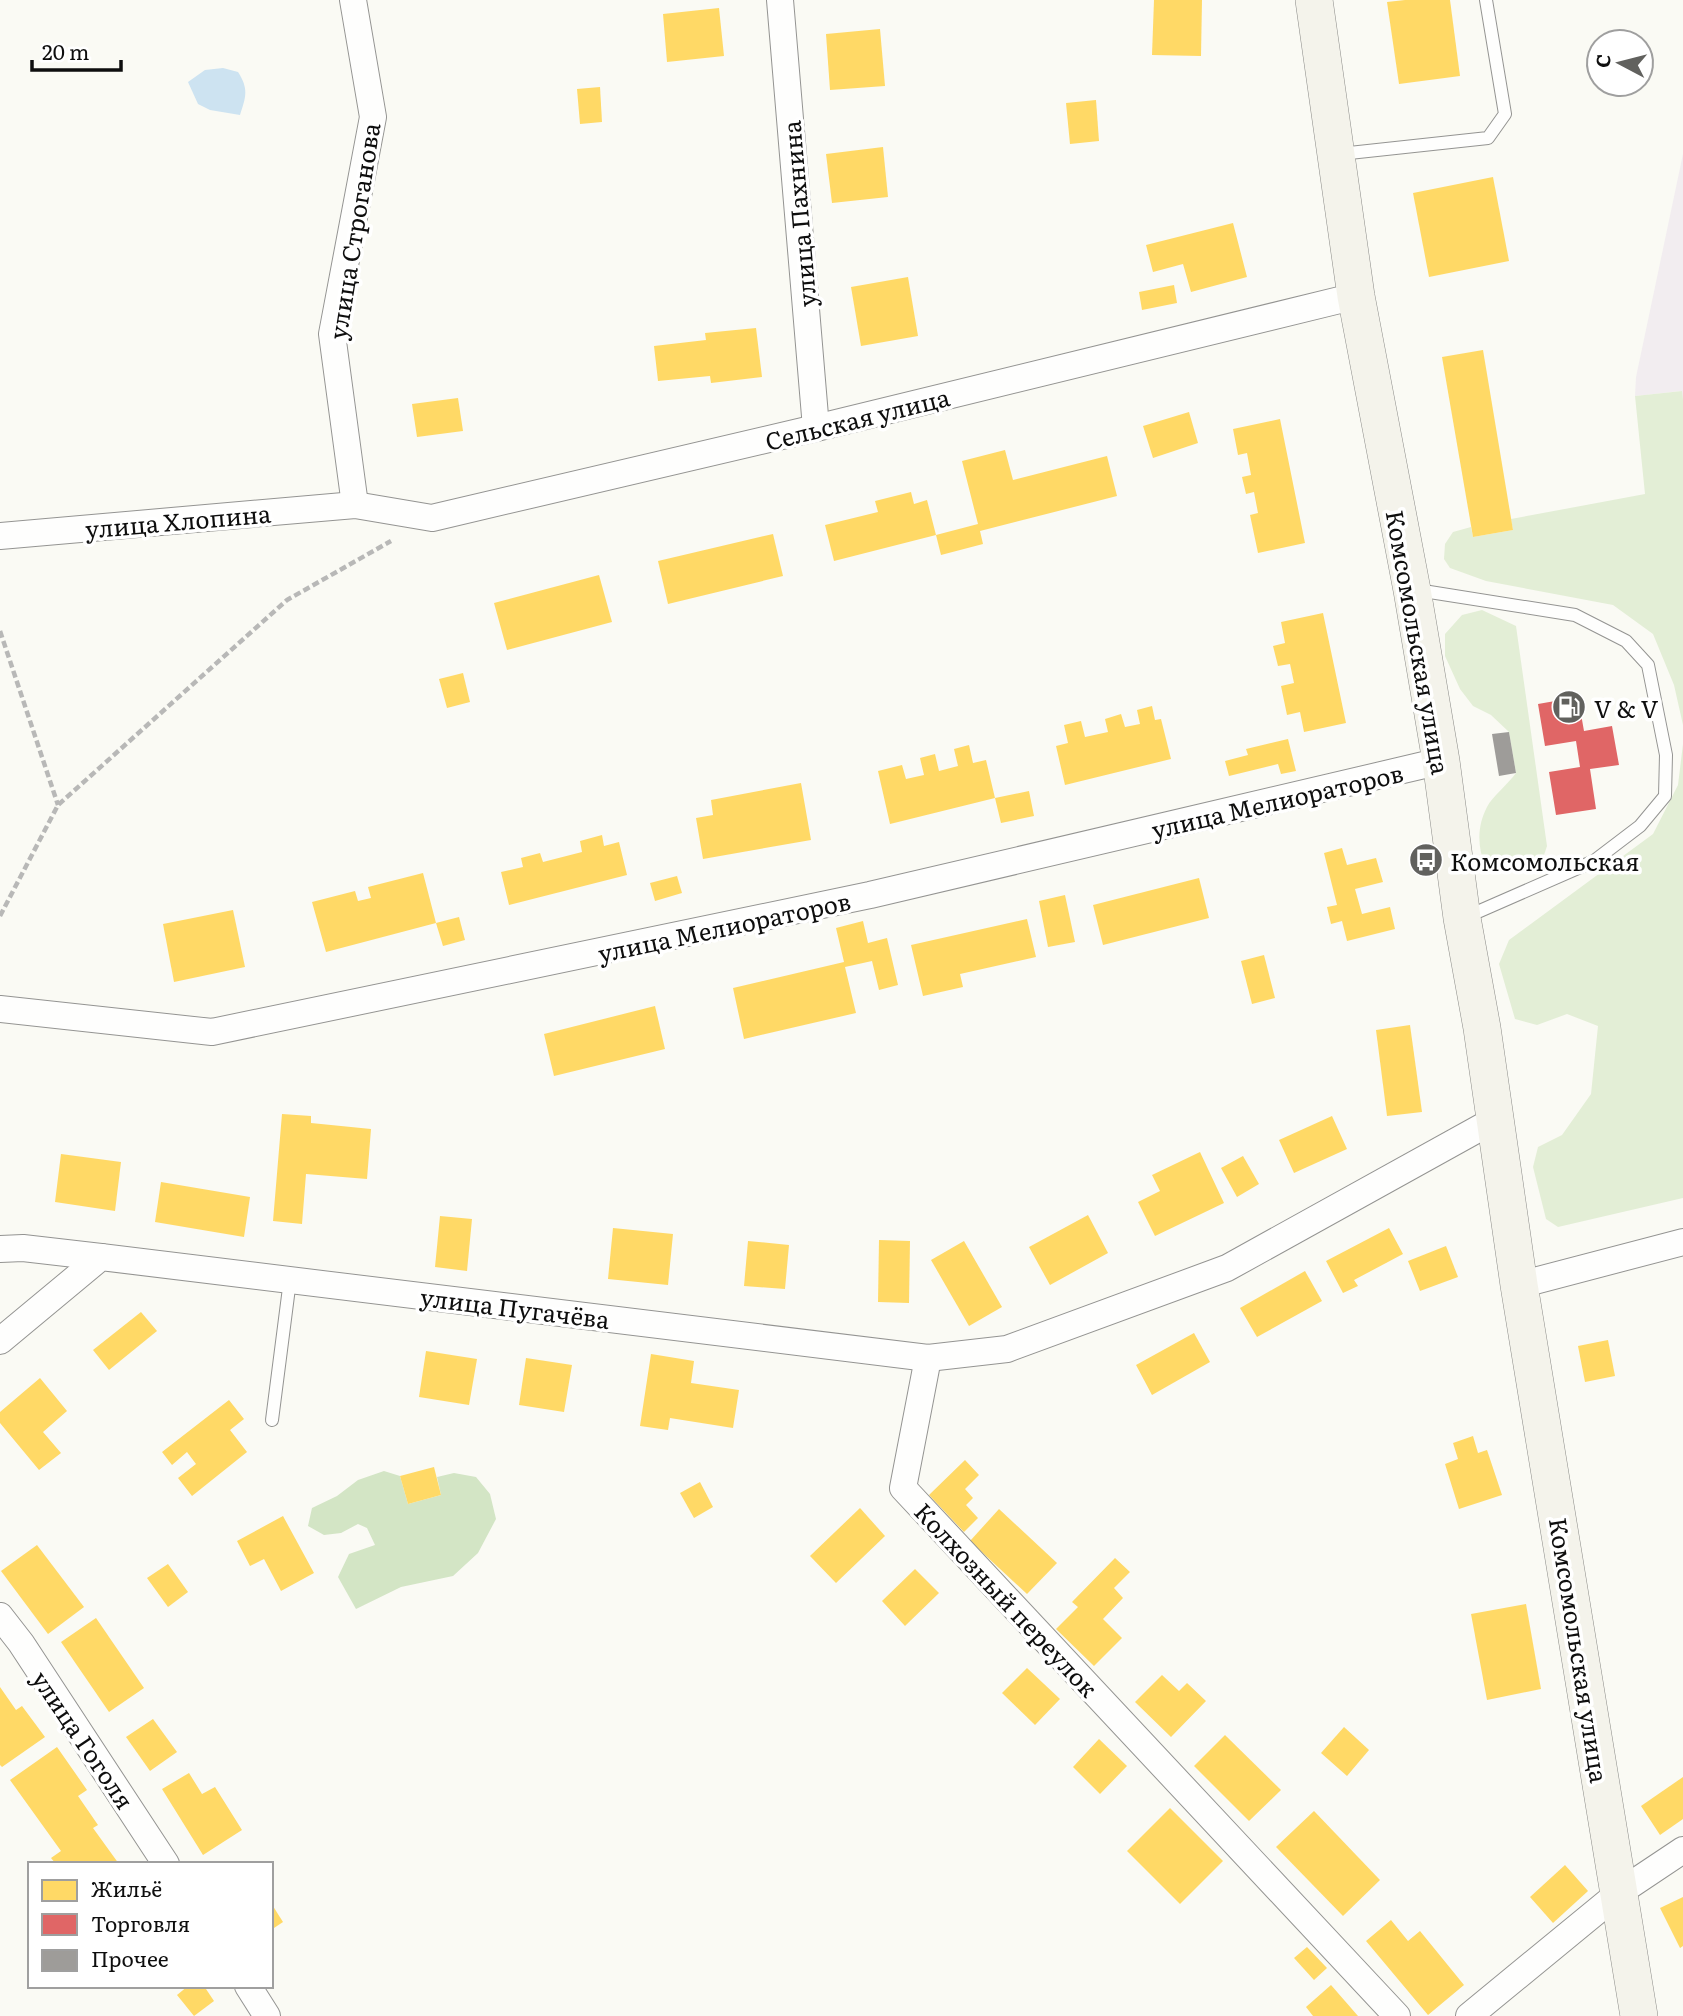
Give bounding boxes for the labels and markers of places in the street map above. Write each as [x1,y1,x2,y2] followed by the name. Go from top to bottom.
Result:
[1550,688,1588,726] fuel station icon: V & V
[1594,690,1659,725] place label: V & V
[1407,841,1445,879] bus stop icon: Комсомольская
[1450,843,1639,878] place label: Комсомольская

